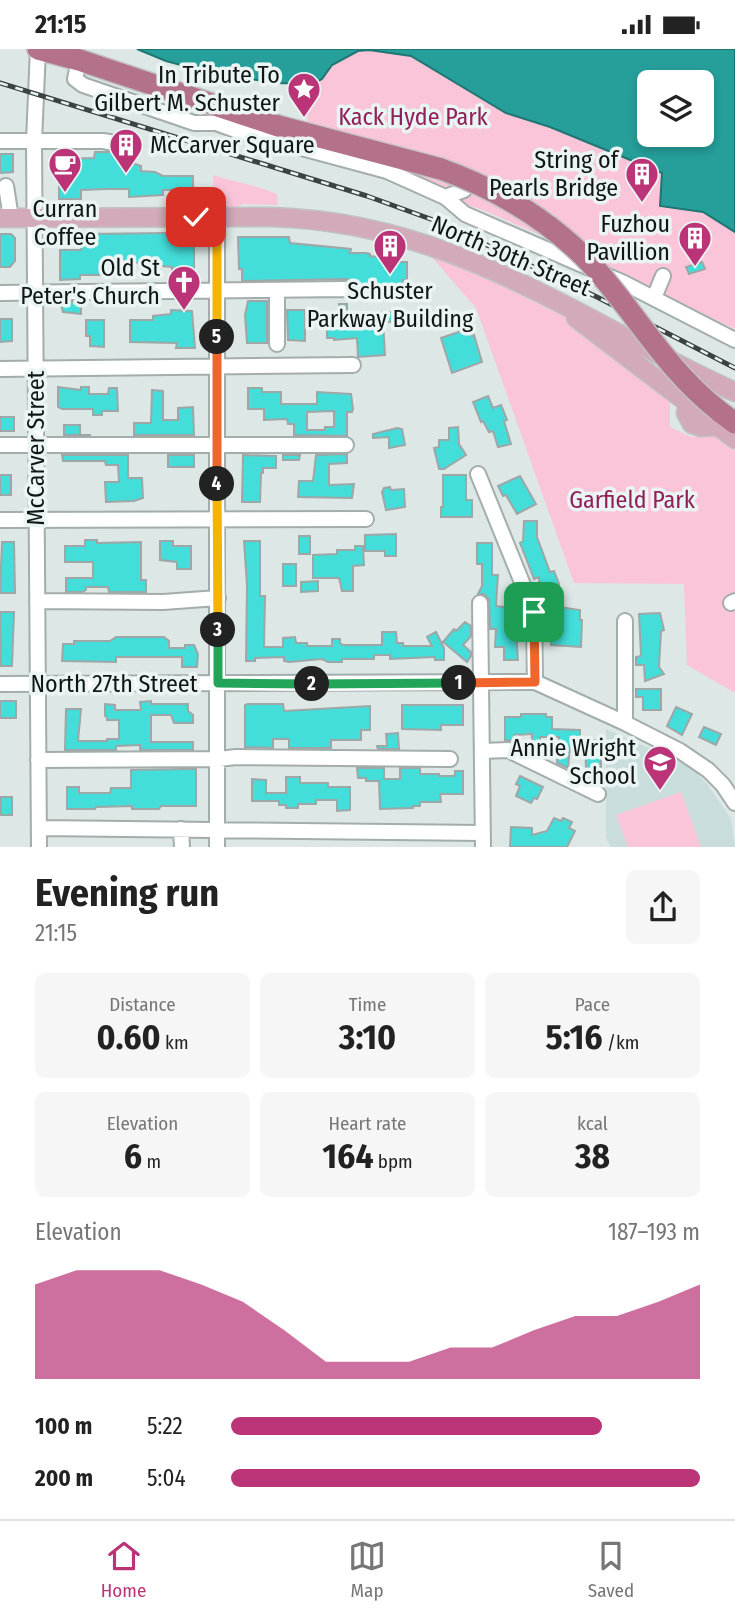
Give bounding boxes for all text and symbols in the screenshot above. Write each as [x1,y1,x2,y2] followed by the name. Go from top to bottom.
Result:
[35,9,86,40] text: 21:15
[94,61,281,117] place label: In Tribute To Gilbert M. Schuster
[285,70,323,119] place icon: In Tribute To Gilbert M. Schuster
[637,70,714,147] map controls
[637,70,714,147] button: layers
[338,103,489,131] park label: Kack Hyde Park
[107,126,145,175] building icon: McCarver Square
[150,131,315,159] place label: McCarver Square
[46,145,84,194] cafe icon: Curran Coffee
[489,146,620,202] place label: String of Pearls Bridge
[623,155,661,204] building icon: String of Pearls Bridge
[166,187,226,247] pin
[33,195,97,251] place label: Curran Coffee
[177,198,215,236] icon: check
[427,210,595,302] street label: North 30th Street
[587,210,670,266] place label: Fuzhou Pavillion
[676,219,714,268] building icon: Fuzhou Pavillion
[371,227,409,276] building icon: Schuster Parkway Building
[20,254,160,310] place label: Old St Peter's Church
[165,263,203,312] church icon: Old St Peter's Church
[307,277,474,333] place label: Schuster Parkway Building
[200,319,234,355] pin: 5
[212,325,221,348] text: 5
[22,370,50,525] street label: McCarver Street
[200,467,234,501] pin: 4
[212,472,221,495] text: 4
[569,486,696,514] park label: Garfield Park
[504,582,564,642] pin
[515,593,553,631] icon: arrive
[200,613,235,647] pin: 3
[213,618,222,641] text: 3
[442,665,476,701] pin: 1
[294,667,330,701] pin: 2
[31,670,198,698] street label: North 27th Street
[454,671,463,694] text: 1
[307,672,316,695] text: 2
[510,734,636,790] place label: Annie Wright School
[641,743,679,792] school or university icon: Annie Wright School
[35,870,219,916] text: Evening run
[626,870,700,944] button: share
[35,919,77,947] text: 21:15
[109,993,176,1016] text: Distance
[349,993,386,1016] text: Time
[575,993,610,1016] text: Pace
[96,1016,161,1058] text: 0.60
[339,1016,396,1058] text: 3:10
[546,1016,603,1058] text: 5:16
[161,1031,189,1054] text: km
[603,1031,639,1054] text: /km
[107,1112,178,1135] text: Elevation
[328,1112,407,1135] text: Heart rate
[577,1112,608,1135] text: kcal
[124,1135,142,1177] text: 6
[322,1135,373,1177] text: 164
[575,1135,610,1177] text: 38
[142,1150,161,1173] text: m
[373,1150,413,1173] text: bpm
[35,1218,122,1246] text: Elevation
[608,1218,700,1246] text: 187–193 m
[35,1412,92,1440] text: 100 m
[147,1412,183,1440] text: 5:22
[35,1464,93,1492] text: 200 m
[147,1464,186,1492] text: 5:04
[101,1537,146,1602] tab: Home
[348,1537,386,1602] tab: Map
[588,1537,634,1602] tab: Saved

